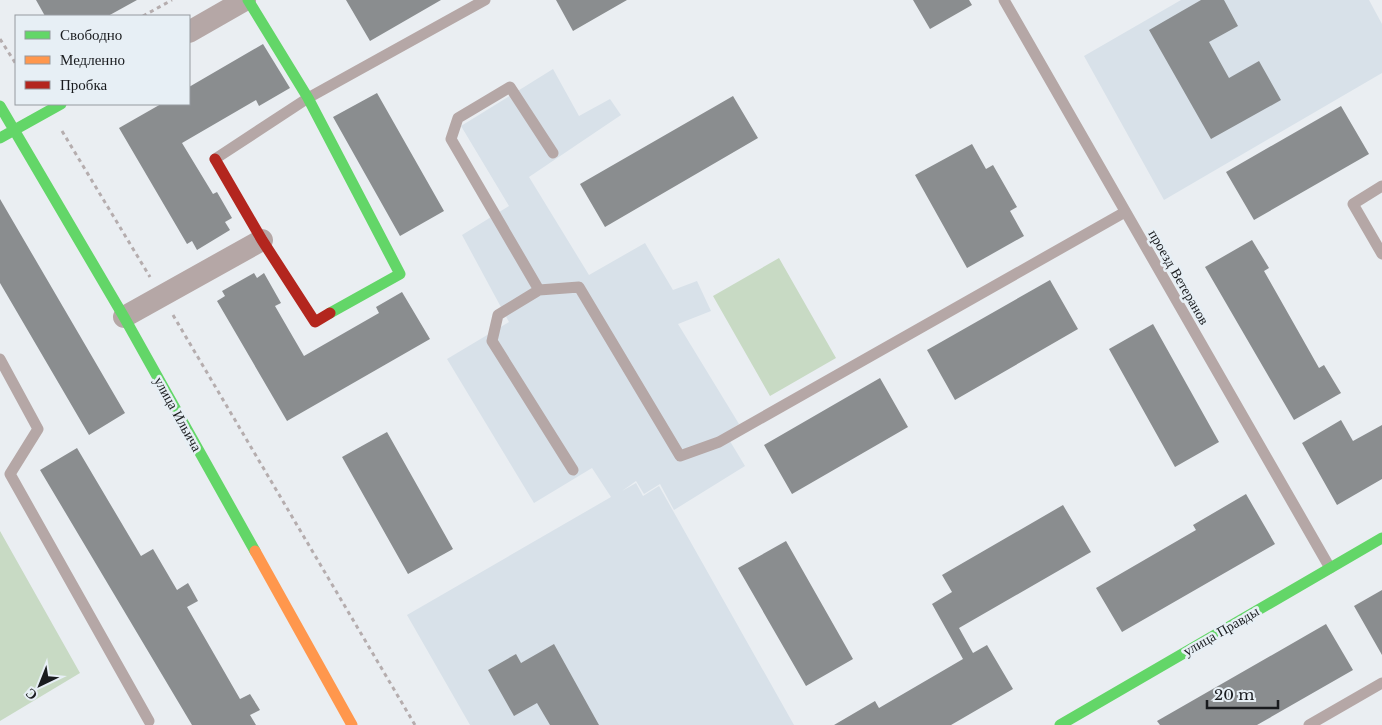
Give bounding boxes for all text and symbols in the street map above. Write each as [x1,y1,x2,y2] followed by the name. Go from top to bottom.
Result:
[15,15,190,105] legend
[60,25,122,44] text: Свободно
[60,50,125,69] text: Медленно
[60,75,108,94] text: Пробка
[1145,226,1214,328] street label: проезд Ветеранов
[150,373,206,455] street label: улица Ильича
[1180,602,1263,660] street label: улица Правды
[15,660,65,710] north arrow
[1207,678,1278,710] scale bar
[21,684,41,705] text: С
[1214,685,1254,704] text: 20 m

